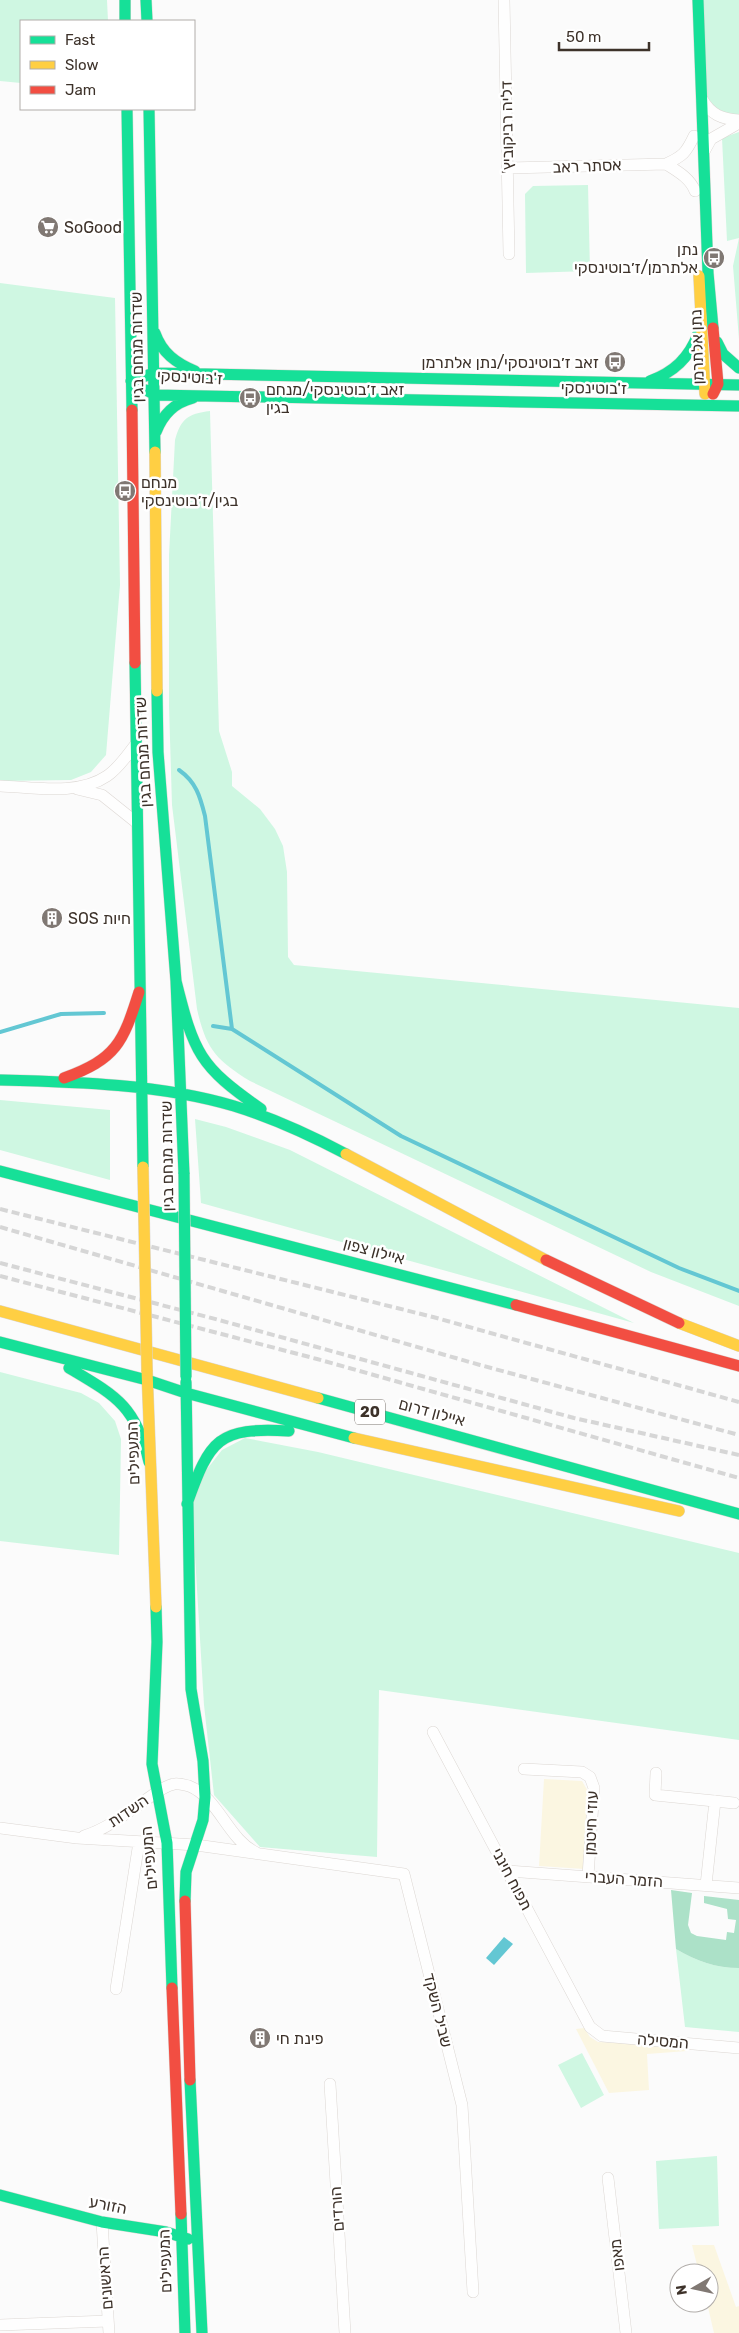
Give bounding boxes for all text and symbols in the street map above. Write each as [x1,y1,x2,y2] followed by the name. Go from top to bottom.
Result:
[20,20,195,110] legend
[559,20,649,52] scale bar
[566,28,601,46] text: 50 m
[65,31,95,49] text: Fast
[65,56,98,74] text: Slow
[497,80,517,174] street label: 'דליה רביקוביץ
[65,81,96,99] text: Jam
[552,155,622,177] street label: אסתר ראב
[36,215,60,239] supermarket icon: SoGood
[64,218,122,237] place label: SoGood
[574,240,698,277] place label: נתן אלתרמן/ז׳בוטינסקי
[702,246,726,270] bus stop icon: נתן אלתרמן/ז׳בוטינסקי
[127,292,147,402] street label: שדרות מנחם בגין
[686,309,708,385] street label: נתן אלתרמן
[603,350,627,374] bus stop icon: זאב ז׳בוטינסקי/נתן אלתרמן
[422,353,599,372] place label: זאב ז׳בוטינסקי/נתן אלתרמן
[156,366,224,388] street label: ז'בוטינסקי
[561,378,627,398] street label: ז'בוטינסקי
[266,380,405,417] place label: זאב ז׳בוטינסקי/מנחם בגין
[238,386,262,410] bus stop icon: זאב ז׳בוטינסקי/מנחם בגין
[141,473,239,510] place label: מנחם בגין/ז׳בוטינסקי
[113,479,137,503] bus stop icon: מנחם בגין/ז׳בוטינסקי
[131,696,155,808] street label: שדרות מנחם בגין
[40,906,64,930] building icon: SOS חיות
[68,909,131,928] place label: SOS חיות
[157,1101,177,1211] street label: שדרות מנחם בגין
[341,1234,407,1268] street label: איילון צפון
[397,1394,467,1430] street label: איילון דרום
[355,1400,385,1424] road number: 20
[122,1421,144,1485] street label: המעפילים
[580,1790,602,1856] street label: עוזי חיטמן
[104,1791,152,1831] street label: השדות
[137,1825,161,1891] street label: המעפילים
[488,1845,536,1913] street label: תפוח חינני
[584,1867,664,1891] street label: הזמר העברי
[420,1971,456,2049] street label: שביל השקד
[248,2026,272,2050] building icon: פינת חי
[276,2029,324,2048] place label: פינת חי
[636,2029,690,2053] street label: המסילה
[326,2186,348,2232] street label: הורדים
[88,2192,128,2218] street label: הזורע
[154,2229,176,2293] street label: המעפילים
[606,2238,628,2272] street label: מאפו
[93,2246,117,2310] street label: הראשונים
[669,2263,719,2313] north arrow
[672,2284,691,2296] text: N

